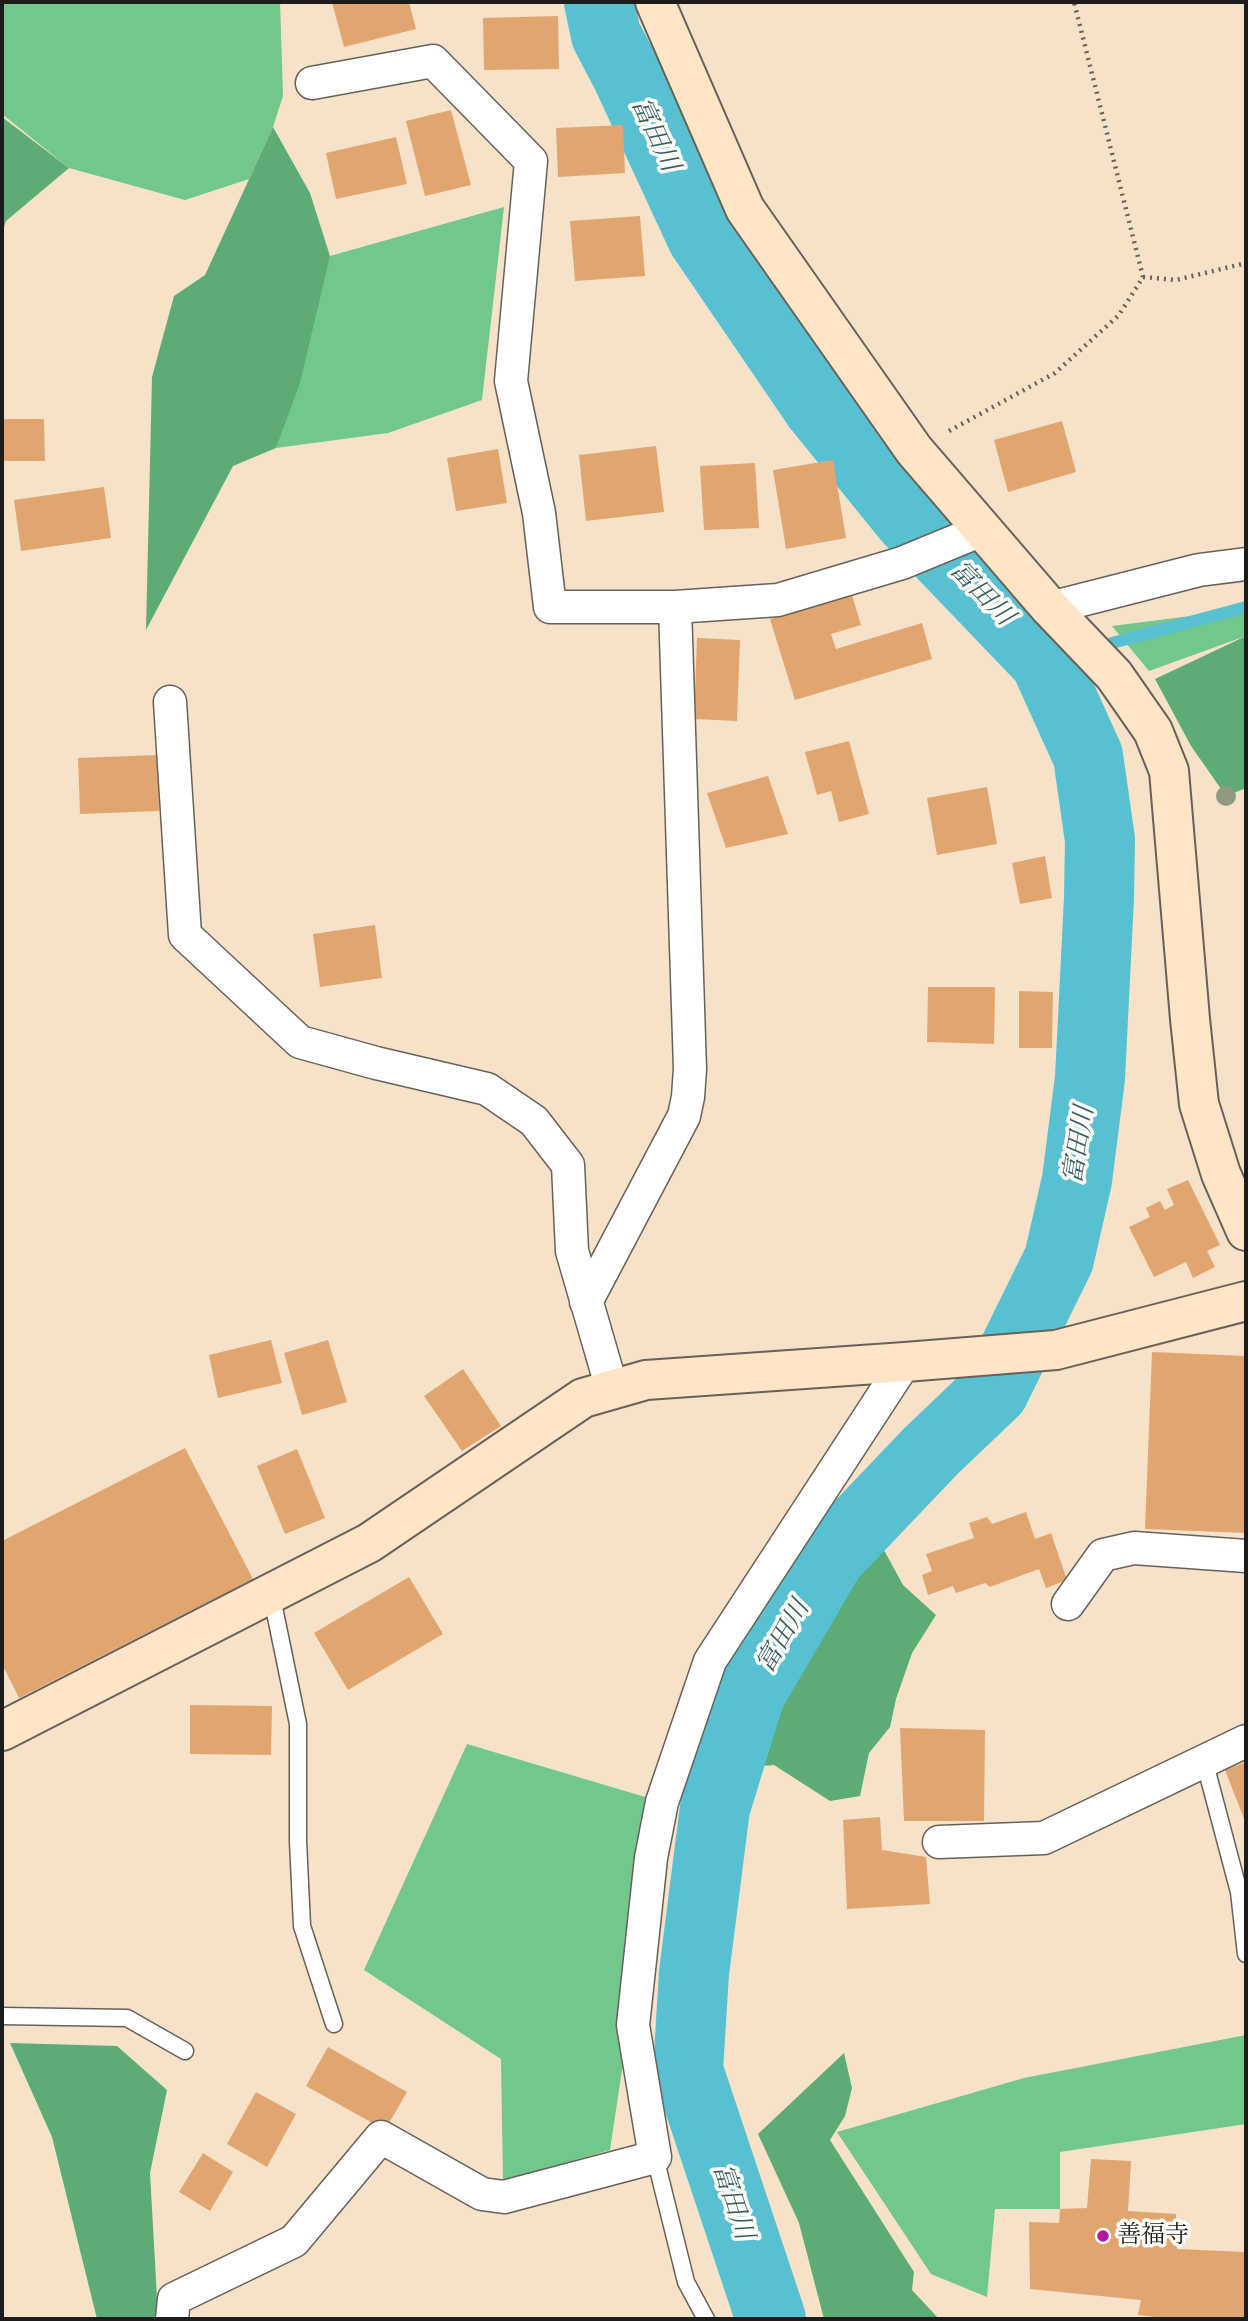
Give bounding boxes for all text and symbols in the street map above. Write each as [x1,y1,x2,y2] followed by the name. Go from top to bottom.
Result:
[623,93,685,177] water label: 富田川
[943,555,1019,633] water label: 富田川
[1058,1104,1102,1186] water label: 富田川
[751,1595,817,1679] water label: 富田川
[705,2160,759,2244] water label: 富田川
[1117,2222,1189,2250] place label: 善福寺
[1095,2228,1111,2244] marker: 善福寺

